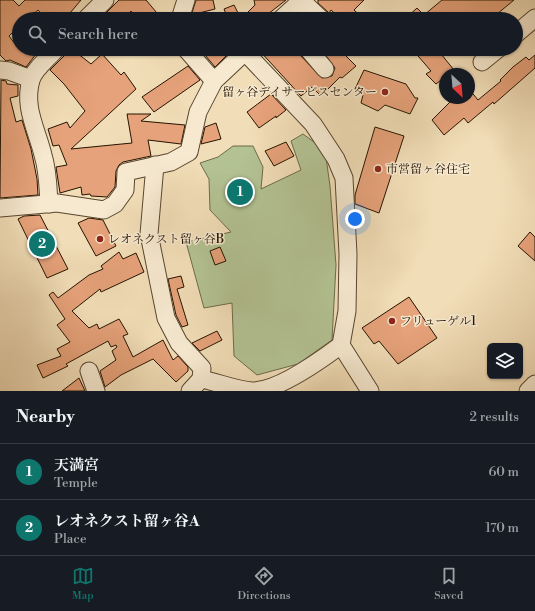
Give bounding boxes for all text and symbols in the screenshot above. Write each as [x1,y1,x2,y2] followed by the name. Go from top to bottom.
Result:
[12,12,523,56] search box
[26,23,48,45] icon: search
[58,25,138,44] text: Search here
[439,68,475,104] north arrow
[222,85,377,100] place label: 留ヶ谷デイサービスセンター
[380,87,390,97] marker: 留ヶ谷デイサービスセンター
[386,162,470,177] place label: 市営留ヶ谷住宅
[373,164,383,174] marker: 市営留ヶ谷住宅
[227,177,253,207] pin: 1
[345,209,365,229] your location
[29,229,55,259] pin: 2
[108,232,224,247] place label: レオネクスト留ヶ谷B
[95,234,105,244] marker: レオネクスト留ヶ谷B
[400,314,477,329] place label: フリューゲル1
[387,316,397,326] marker: フリューゲル1
[487,343,523,379] map controls
[487,343,523,379] button: layers
[16,406,75,428] text: Nearby
[470,409,519,425] text: 2 results
[54,456,99,475] text: 天満宮
[26,464,32,480] text: 1
[488,464,519,480] text: 60 m
[54,475,98,491] text: Temple
[54,512,199,531] text: レオネクスト留ヶ谷A
[25,520,33,536] text: 2
[485,520,519,536] text: 170 m
[54,531,86,547] text: Place
[72,565,94,603] tab: Map
[238,565,291,603] tab: Directions
[434,565,463,603] tab: Saved

